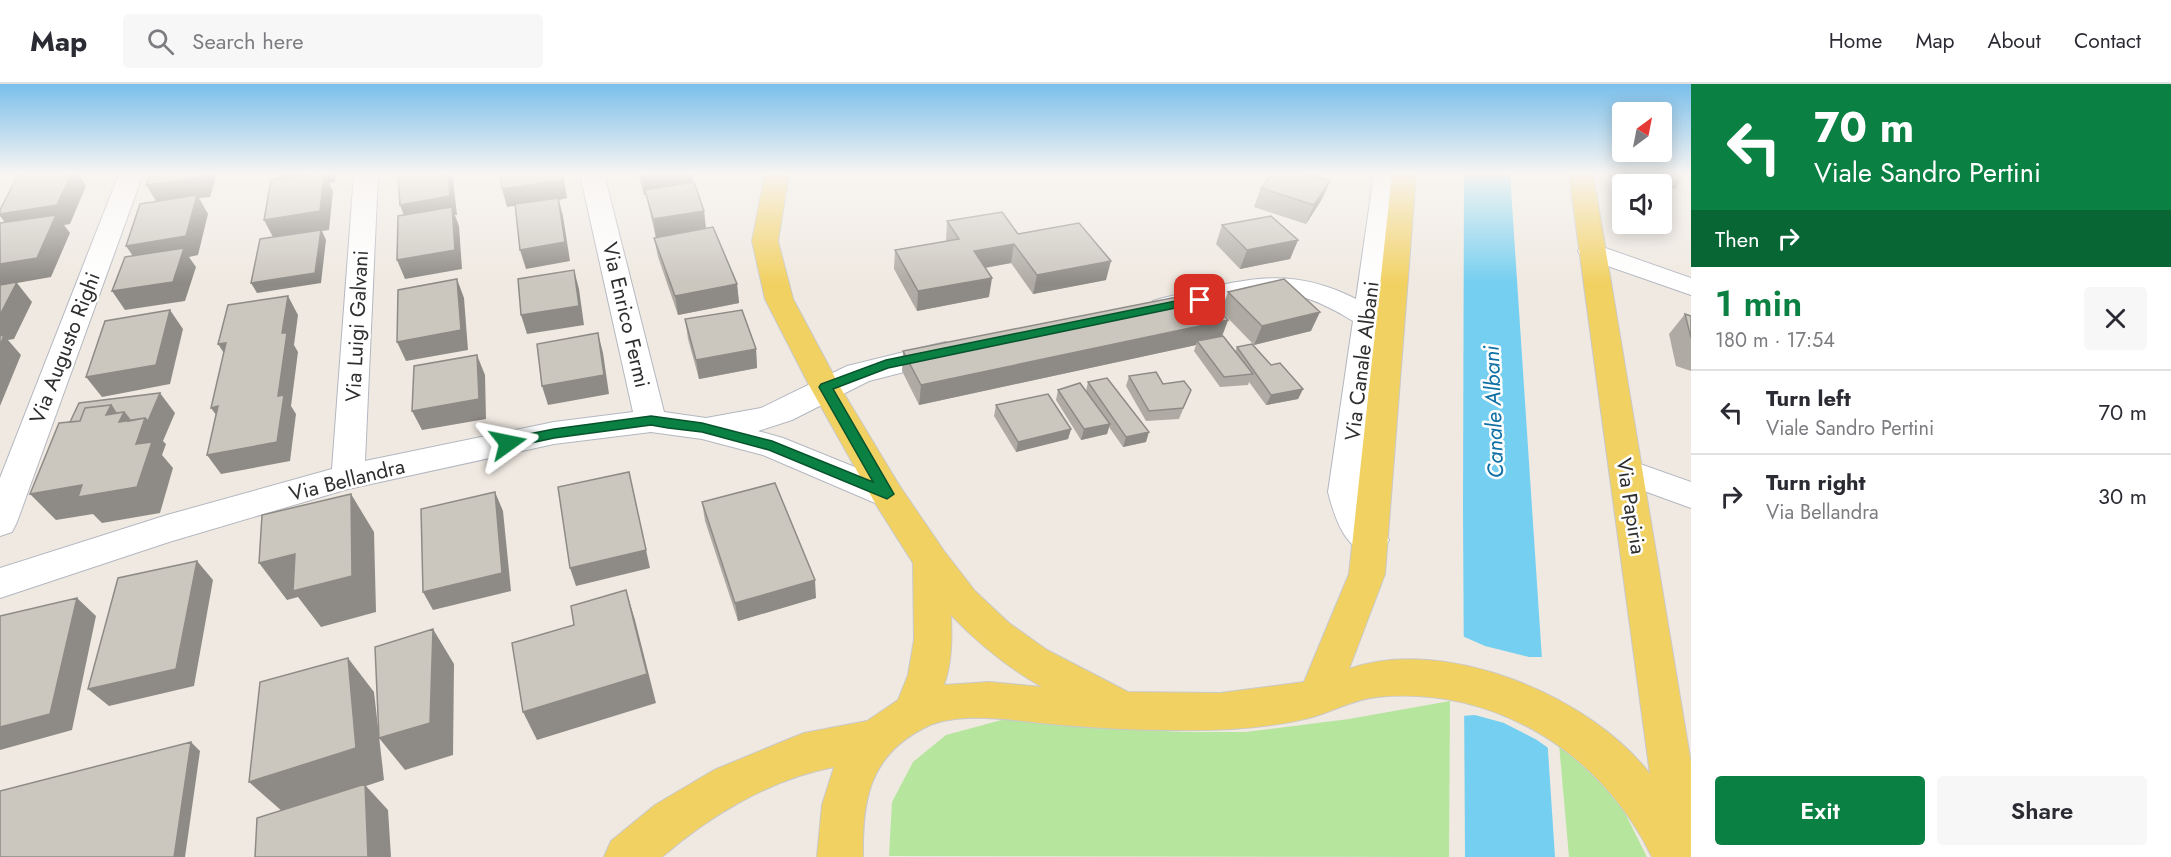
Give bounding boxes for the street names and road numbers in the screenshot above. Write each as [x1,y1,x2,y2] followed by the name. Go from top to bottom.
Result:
[595,239,657,391] street label: Via Enrico Fermi
[338,249,376,403] street label: Via Luigi Galvani
[22,268,108,428] street label: Via Augusto Righi
[1337,280,1387,442] street label: Via Canale Albani
[286,451,408,509] street label: Via Bellandra
[1609,456,1653,556] street label: Via Papiria

